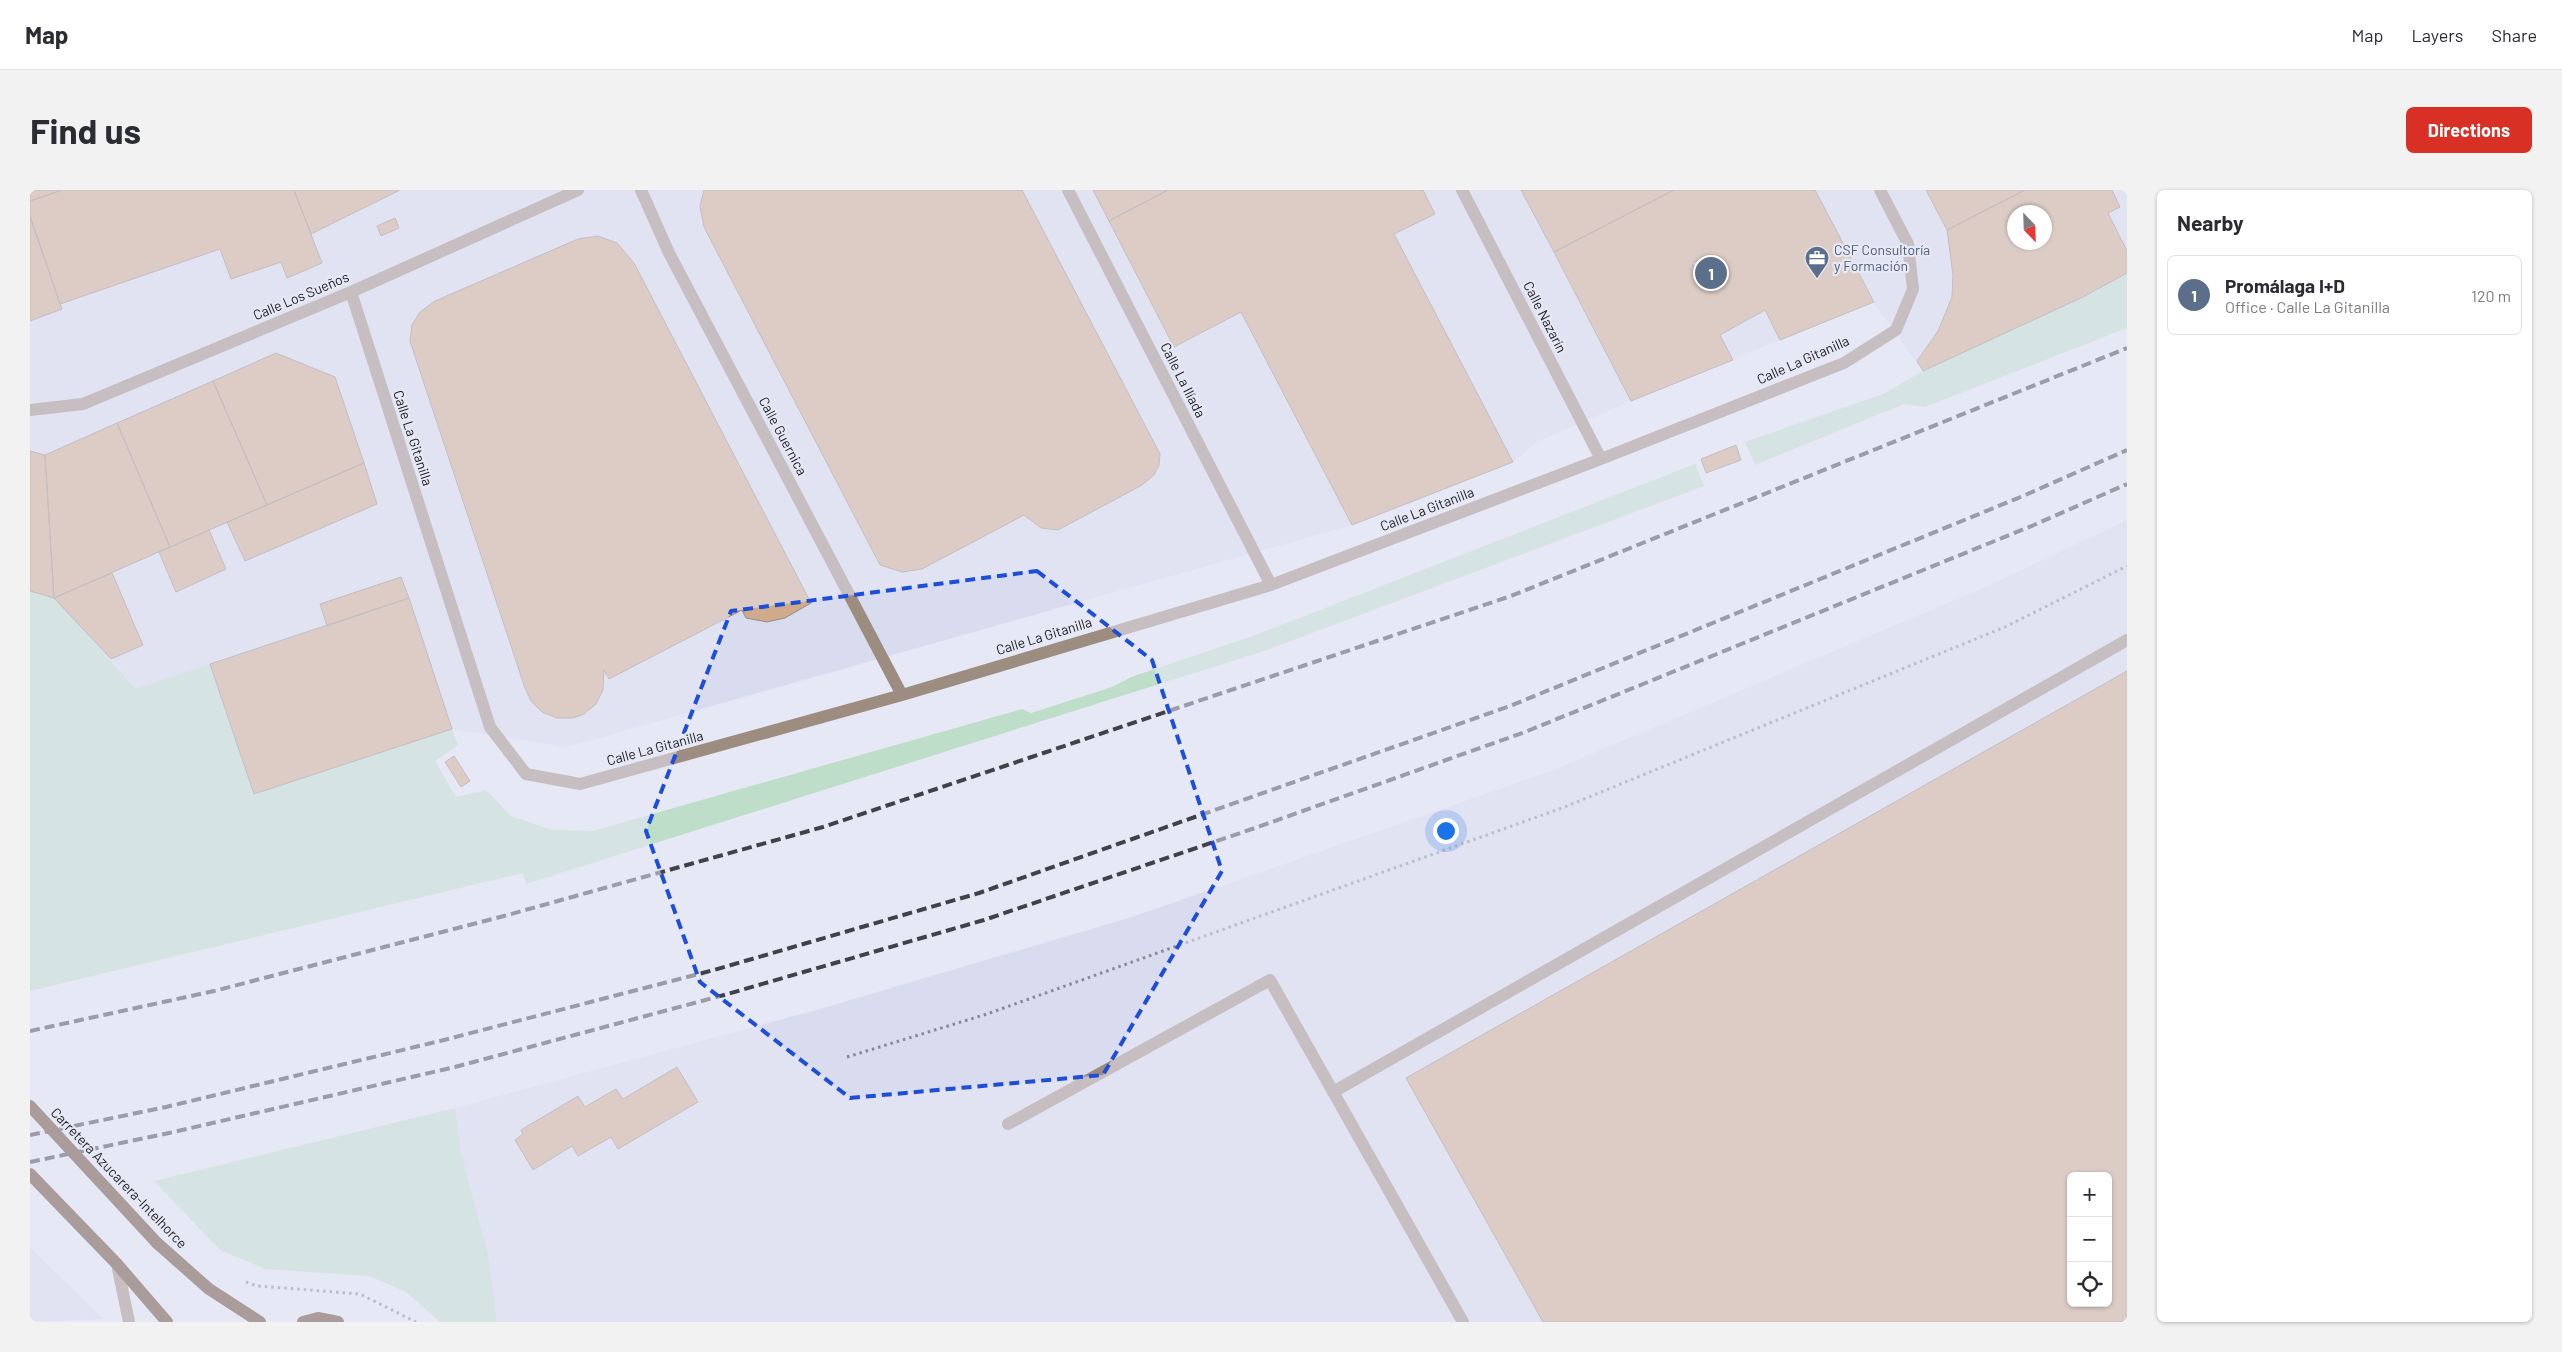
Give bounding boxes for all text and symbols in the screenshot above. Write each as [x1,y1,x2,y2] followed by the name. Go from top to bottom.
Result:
[25,20,68,49] text: Map
[2351,24,2383,46] text: Map
[2411,24,2464,46] text: Layers
[2492,24,2537,46] text: Share
[2406,107,2532,153] button: Directions
[30,109,141,151] text: Find us
[2007,205,2052,250] north arrow
[2177,210,2243,235] text: Nearby
[1834,241,1930,274] place label: CSF Consultoría y Formación
[1804,245,1830,279] office icon: CSF Consultoría y Formación
[1695,254,1727,292] pin: 1
[250,268,352,323] street label: Calle Los Sueños
[2225,274,2345,297] text: Promálaga I+D
[1520,278,1571,355] street label: Calle Nazarín
[2191,286,2197,305] text: 1
[2471,286,2511,305] text: 120 m
[2225,297,2390,316] text: Office · Calle La Gitanilla
[1754,332,1852,387] street label: Calle La Gitanilla
[1157,339,1210,420] street label: Calle La Ilíada
[390,388,437,488] street label: Calle La Gitanilla
[756,394,811,478] street label: Calle Guernica
[1377,483,1476,534] street label: Calle La Gitanilla
[994,613,1094,658] street label: Calle La Gitanilla
[605,726,705,769] street label: Calle La Gitanilla
[1433,818,1459,844] your location
[48,1104,191,1251] street label: Carretera Azucarera-Intelhorce
[2067,1172,2112,1307] map controls
[2067,1172,2112,1217] button: +
[2067,1217,2112,1262] button: −
[2067,1262,2112,1307] button: locate

